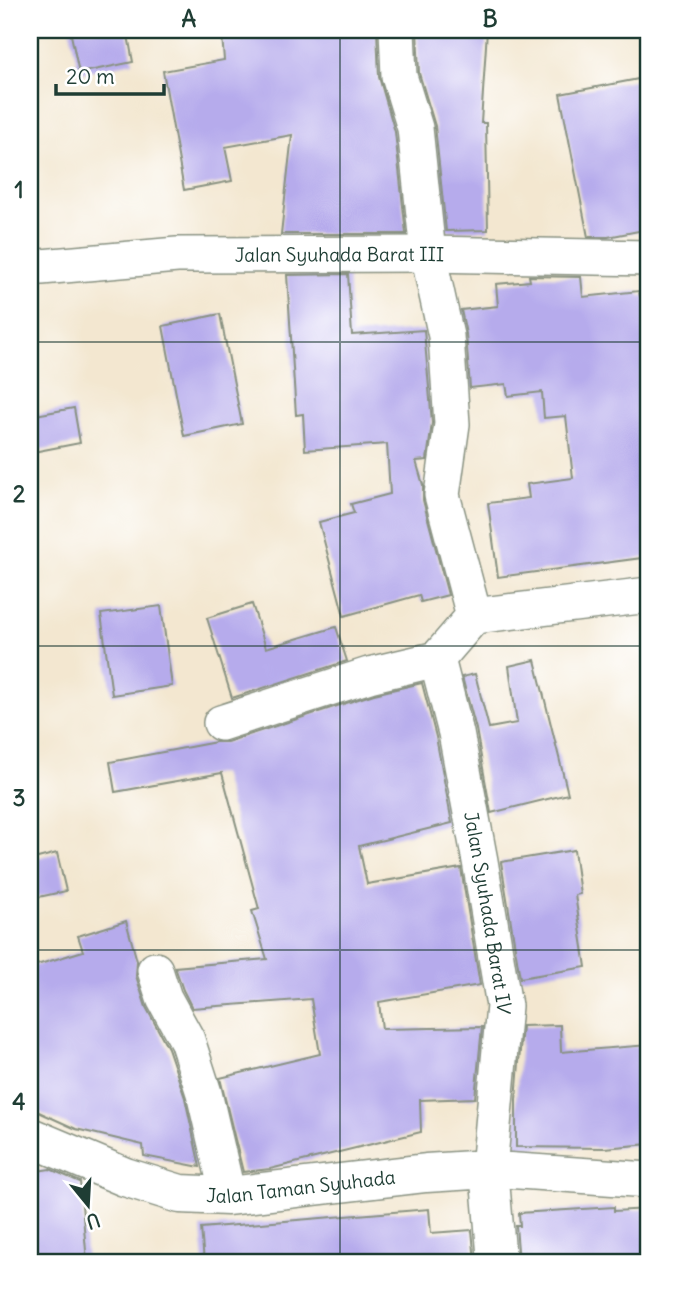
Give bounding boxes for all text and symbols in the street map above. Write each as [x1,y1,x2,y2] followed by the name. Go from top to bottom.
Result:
[182,4,197,33] text: A
[482,4,498,33] text: B
[56,52,164,96] scale bar
[66,63,115,90] text: 20 m
[14,175,24,204] text: 1
[235,242,444,267] street label: Jalan Syuhada Barat III
[13,479,26,508] text: 2
[12,783,26,812] text: 3
[459,810,516,1015] street label: Jalan Syuhada Barat IV
[12,1087,26,1116] text: 4
[206,1165,397,1208] street label: Jalan Taman Syuhada
[52,1170,122,1240] north arrow
[83,1208,103,1235] text: U

